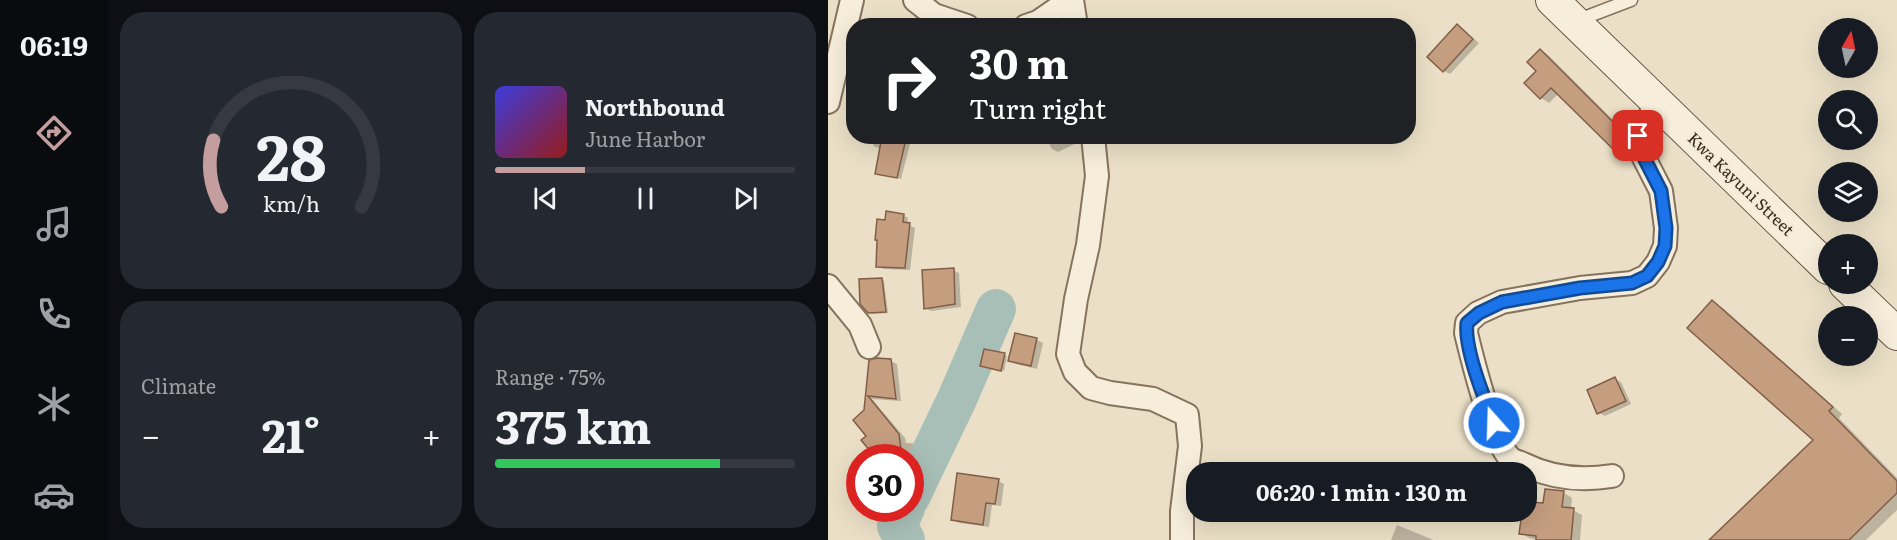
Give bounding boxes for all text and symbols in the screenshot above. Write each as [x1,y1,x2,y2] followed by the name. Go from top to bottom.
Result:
[1818,18,1878,78] north arrow
[1818,18,1878,366] map controls
[20,24,88,64] text: 06:19
[969,30,1069,92] text: 30 m
[870,42,948,120] icon: right
[969,87,1106,127] text: Turn right
[585,90,725,123] text: Northbound
[1818,90,1878,150] button: search
[256,109,326,201] text: 28
[1612,110,1663,161] pin
[33,112,75,154] icon: directions
[1621,119,1654,152] icon: arrive
[585,123,705,153] text: June Harbor
[1683,126,1801,241] street label: Kwa Kayuni Street
[1818,162,1878,222] button: layers
[529,182,562,215] icon: previous
[629,182,662,215] icon: pause
[729,182,762,215] icon: next
[262,188,320,220] text: km/h
[33,203,75,245] icon: music
[1818,234,1878,294] button: +
[33,293,75,335] icon: phone
[1818,306,1878,366] button: −
[495,361,606,391] text: Range · 75%
[141,370,216,400] text: Climate
[33,383,75,425] icon: climate
[495,391,651,458] text: 375 km
[1462,391,1526,455] position arrow
[262,400,320,467] text: 21°
[141,409,160,458] text: −
[422,409,441,458] text: +
[846,444,924,522] speed limit sign: 30
[33,474,75,516] icon: car
[1256,475,1467,508] text: 06:20 · 1 min · 130 m

